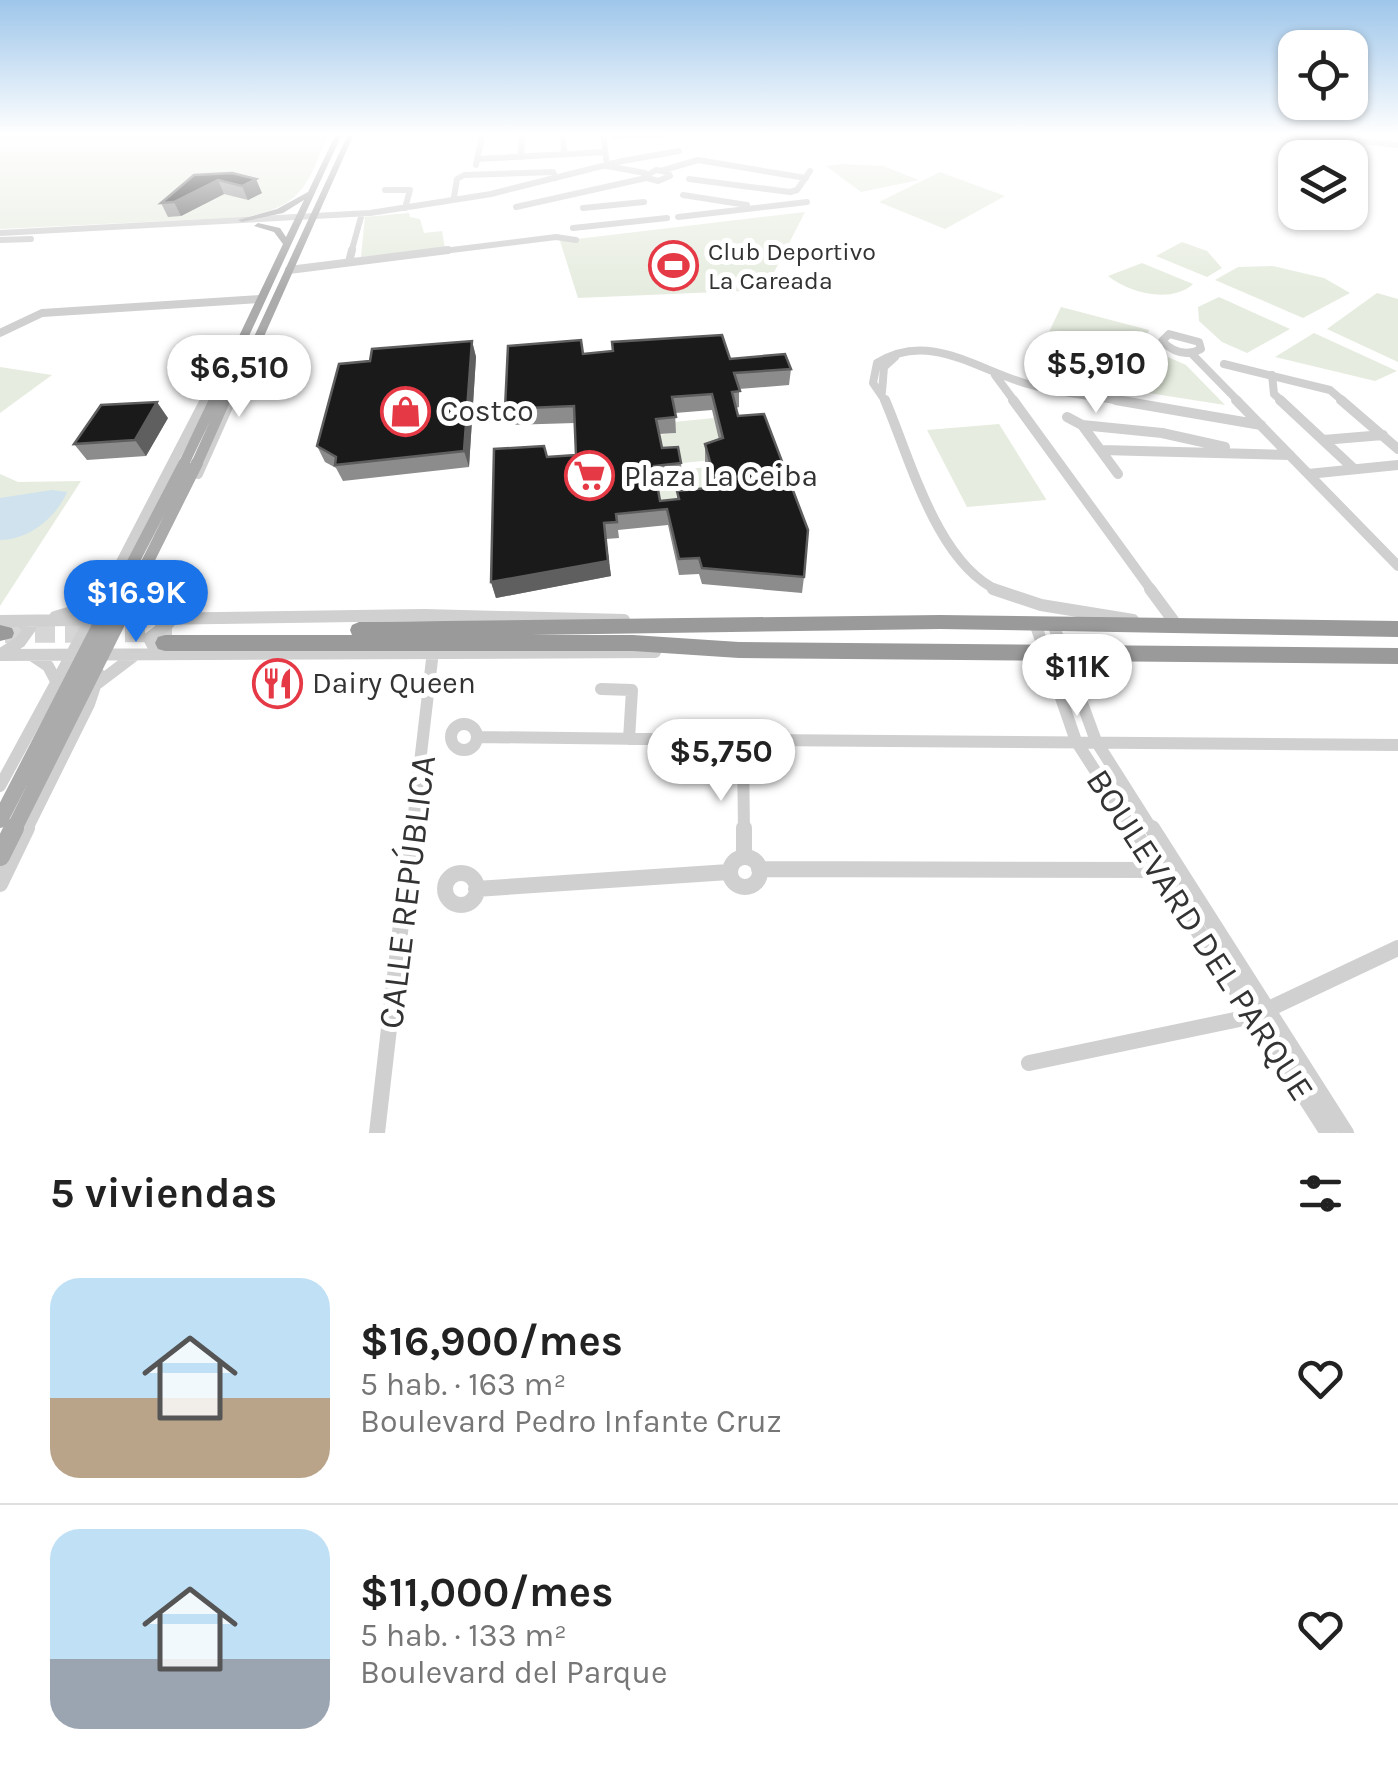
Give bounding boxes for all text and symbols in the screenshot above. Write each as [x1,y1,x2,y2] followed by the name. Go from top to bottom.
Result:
[1278,30,1368,230] map controls
[1278,30,1368,120] button: locate
[1278,140,1368,230] button: layers
[708,237,876,295] place label: Club Deportivo La Careada
[647,239,699,291] sports icon: Club Deportivo La Careada
[1015,331,1177,416] pin: $5,910
[158,335,320,420] pin: $6,510
[1046,345,1146,382] text: $5,910
[189,349,289,386] text: $6,510
[379,385,431,437] shop icon: Costco
[440,393,534,429] place label: Costco
[563,450,615,502] supermarket icon: Plaza La Ceiba
[624,458,818,494] place label: Plaza La Ceiba
[55,560,217,645] pin: $16.9K
[86,574,186,611] text: $16.9K
[1018,634,1136,719] pin: $11K
[1044,648,1110,685] text: $11K
[251,657,303,709] restaurant icon: Dairy Queen
[312,665,476,701] place label: Dairy Queen
[640,719,802,804] pin: $5,750
[669,733,773,770] text: $5,750
[370,753,444,1031] street label: CALLE REPÚBLICA
[1077,762,1323,1108] street label: BOULEVARD DEL PARQUE
[1293,1166,1348,1221] icon: filters
[50,1168,277,1218] text: 5 viviendas
[360,1316,623,1366] text: $16,900/mes
[130,1318,250,1438] icon: home
[1293,1351,1348,1406] icon: heart
[360,1366,566,1403] text: 5 hab. · 163 m²
[360,1403,782,1440] text: Boulevard Pedro Infante Cruz
[360,1567,613,1617] text: $11,000/mes
[130,1569,250,1689] icon: home
[1293,1602,1348,1657] icon: heart
[360,1617,567,1654] text: 5 hab. · 133 m²
[360,1654,667,1691] text: Boulevard del Parque

